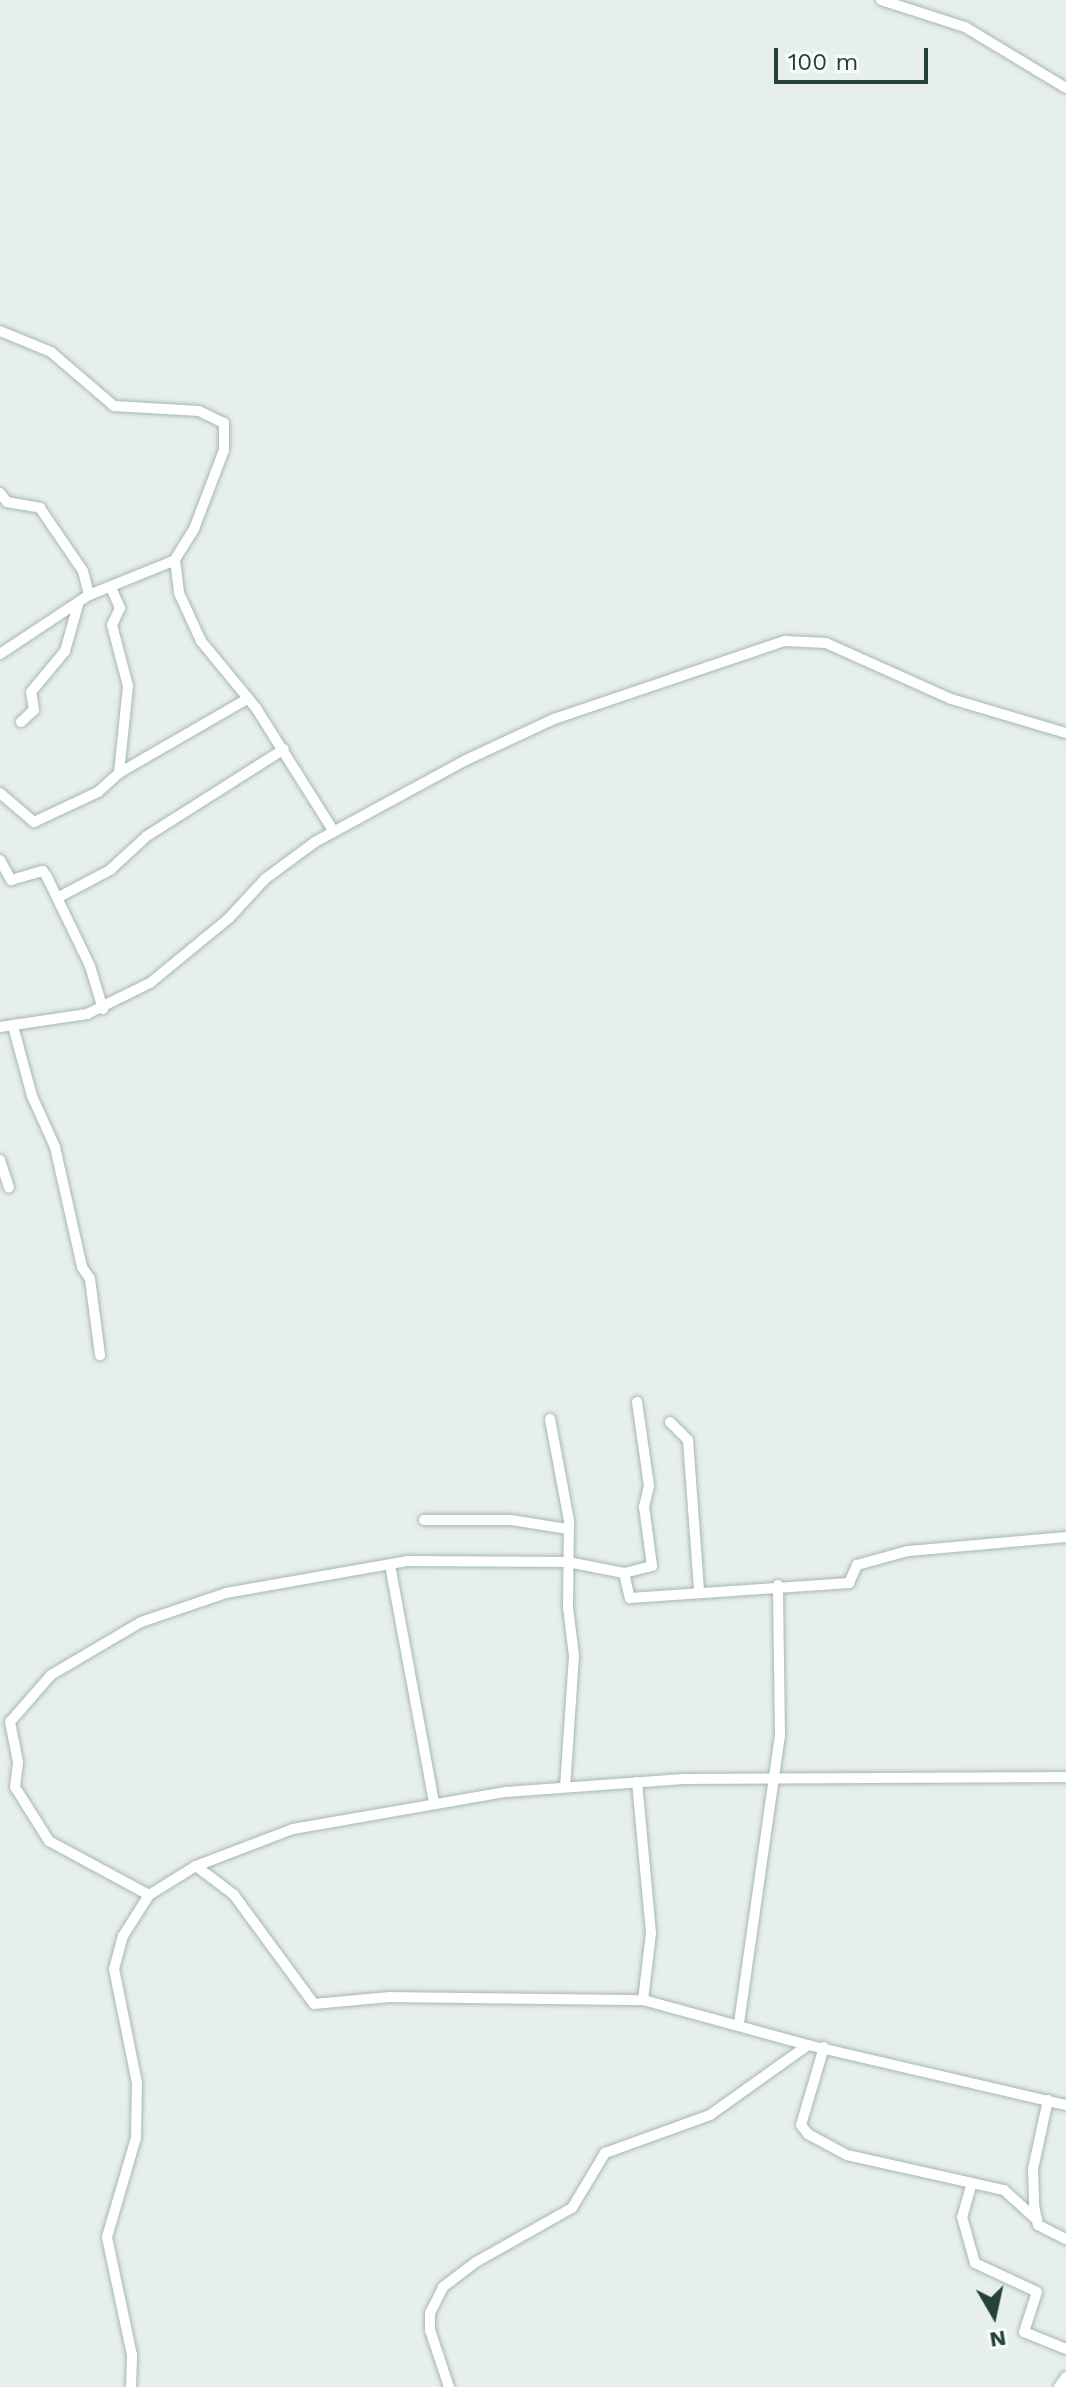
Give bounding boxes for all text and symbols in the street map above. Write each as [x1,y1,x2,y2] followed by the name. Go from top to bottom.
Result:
[778,32,932,82] scale bar
[788,48,858,76] text: 100 m
[954,2275,1034,2355] north arrow
[988,2326,1008,2353] text: N

